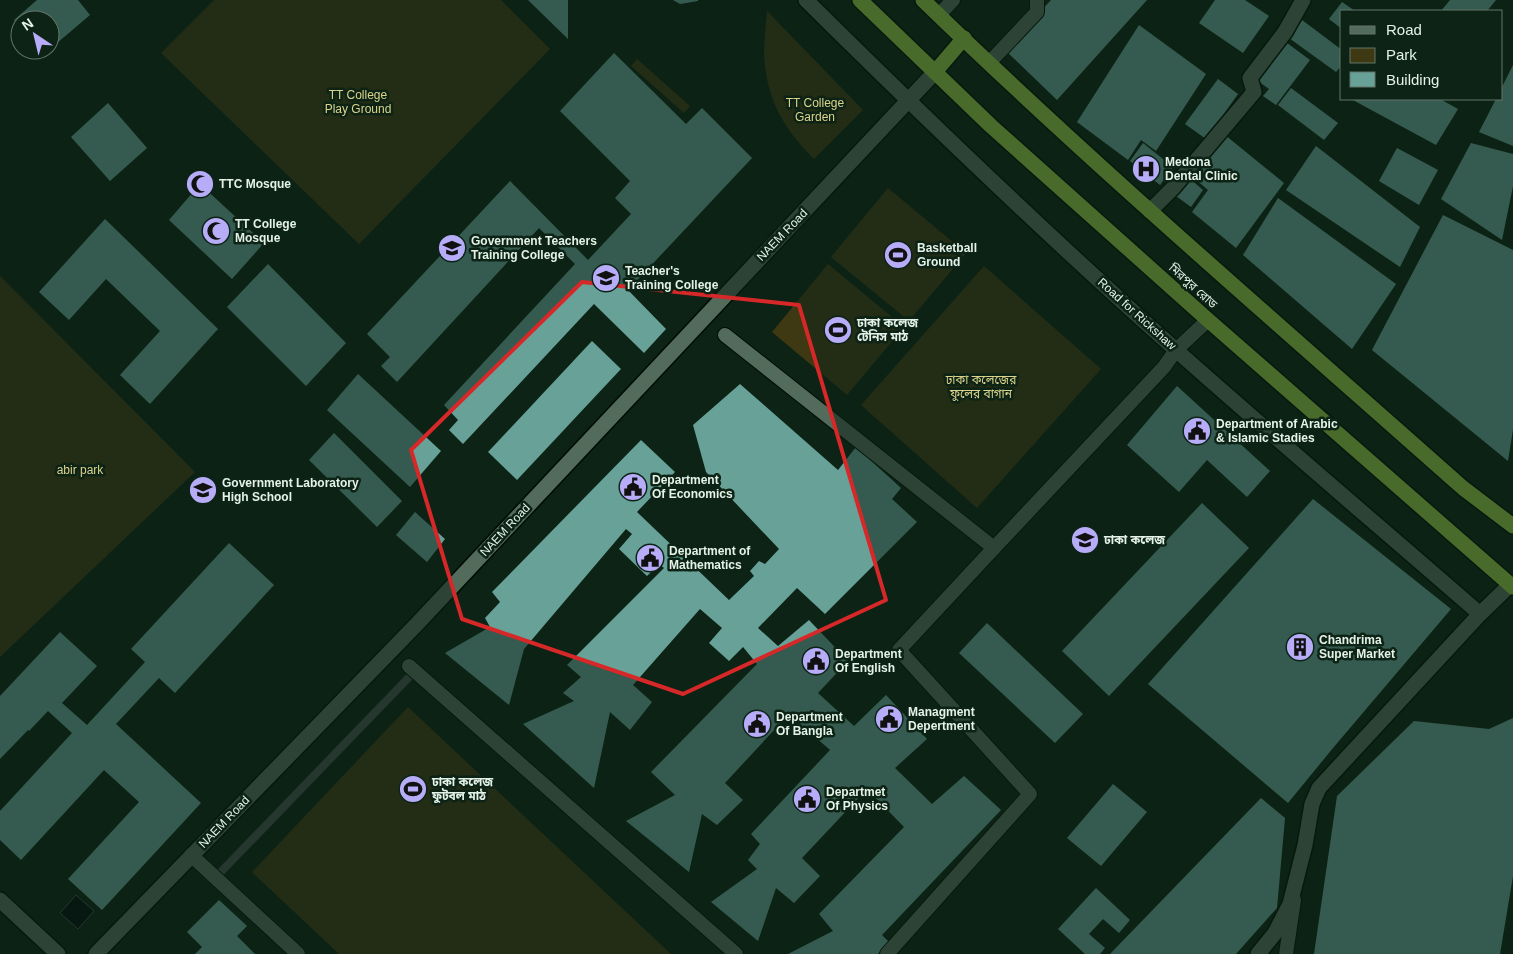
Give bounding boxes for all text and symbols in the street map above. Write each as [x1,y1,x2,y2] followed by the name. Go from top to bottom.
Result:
[10,10,60,60] north arrow
[1340,10,1503,100] legend
[19,15,36,34] text: N
[1386,21,1422,38] text: Road
[1386,46,1417,63] text: Park
[1386,71,1439,88] text: Building
[325,88,391,116] park label: TT College Play Ground
[786,96,845,124] park label: TT College Garden
[1131,154,1161,184] hospital icon: Medona Dental Clinic
[1165,155,1238,183] place label: Medona Dental Clinic
[185,169,215,199] mosque icon: TTC Mosque
[219,177,291,191] place label: TTC Mosque
[754,206,810,264] street label: NAEM Road
[201,216,231,246] mosque icon: TT College Mosque
[235,217,297,245] place label: TT College Mosque
[437,233,467,263] school or university icon: Government Teachers Training College
[471,234,597,262] place label: Government Teachers Training College
[883,240,913,270] sports icon: Basketball Ground
[917,241,977,269] place label: Basketball Ground
[1165,259,1221,312] street label: মিরপুর রোড
[591,263,621,293] school or university icon: Teacher's Training College
[625,264,719,292] place label: Teacher's Training College
[1095,275,1179,353] street label: Road for Rickshaw
[823,315,853,345] sports icon: ঢাকা কলেজ টেনিস মাঠ
[856,316,918,344] place label: ঢাকা কলেজ টেনিস মাঠ
[945,373,1017,402] park label: ঢাকা কলেজের ফুলের বাগান
[1182,416,1212,446] public building icon: Department of Arabic & Islamic Stadies
[1216,417,1338,445] place label: Department of Arabic & Islamic Stadies
[57,463,104,477] park label: abir park
[618,472,648,502] public building icon: Department Of Economics
[652,473,733,501] place label: Department Of Economics
[188,475,218,505] school or university icon: Government Laboratory High School
[222,476,359,504] place label: Government Laboratory High School
[477,501,533,559] street label: NAEM Road
[1070,525,1100,555] school or university icon: ঢাকা কলেজ
[1103,533,1165,547] place label: ঢাকা কলেজ
[635,543,665,573] public building icon: Department of Mathematics
[669,544,751,572] place label: Department of Mathematics
[1285,632,1315,662] building icon: Chandrima Super Market
[1319,633,1395,661] place label: Chandrima Super Market
[801,646,831,676] public building icon: Department Of English
[835,647,902,675] place label: Department Of English
[874,704,904,734] public building icon: Managment Depertment
[908,705,975,733] place label: Managment Depertment
[742,709,772,739] public building icon: Department Of Bangla
[776,710,843,738] place label: Department Of Bangla
[398,774,428,804] sports icon: ঢাকা কলেজ ফুটবল মাঠ
[431,775,493,804] place label: ঢাকা কলেজ ফুটবল মাঠ
[792,784,822,814] public building icon: Departmet Of Physics
[826,785,888,813] place label: Departmet Of Physics
[196,793,252,851] street label: NAEM Road

